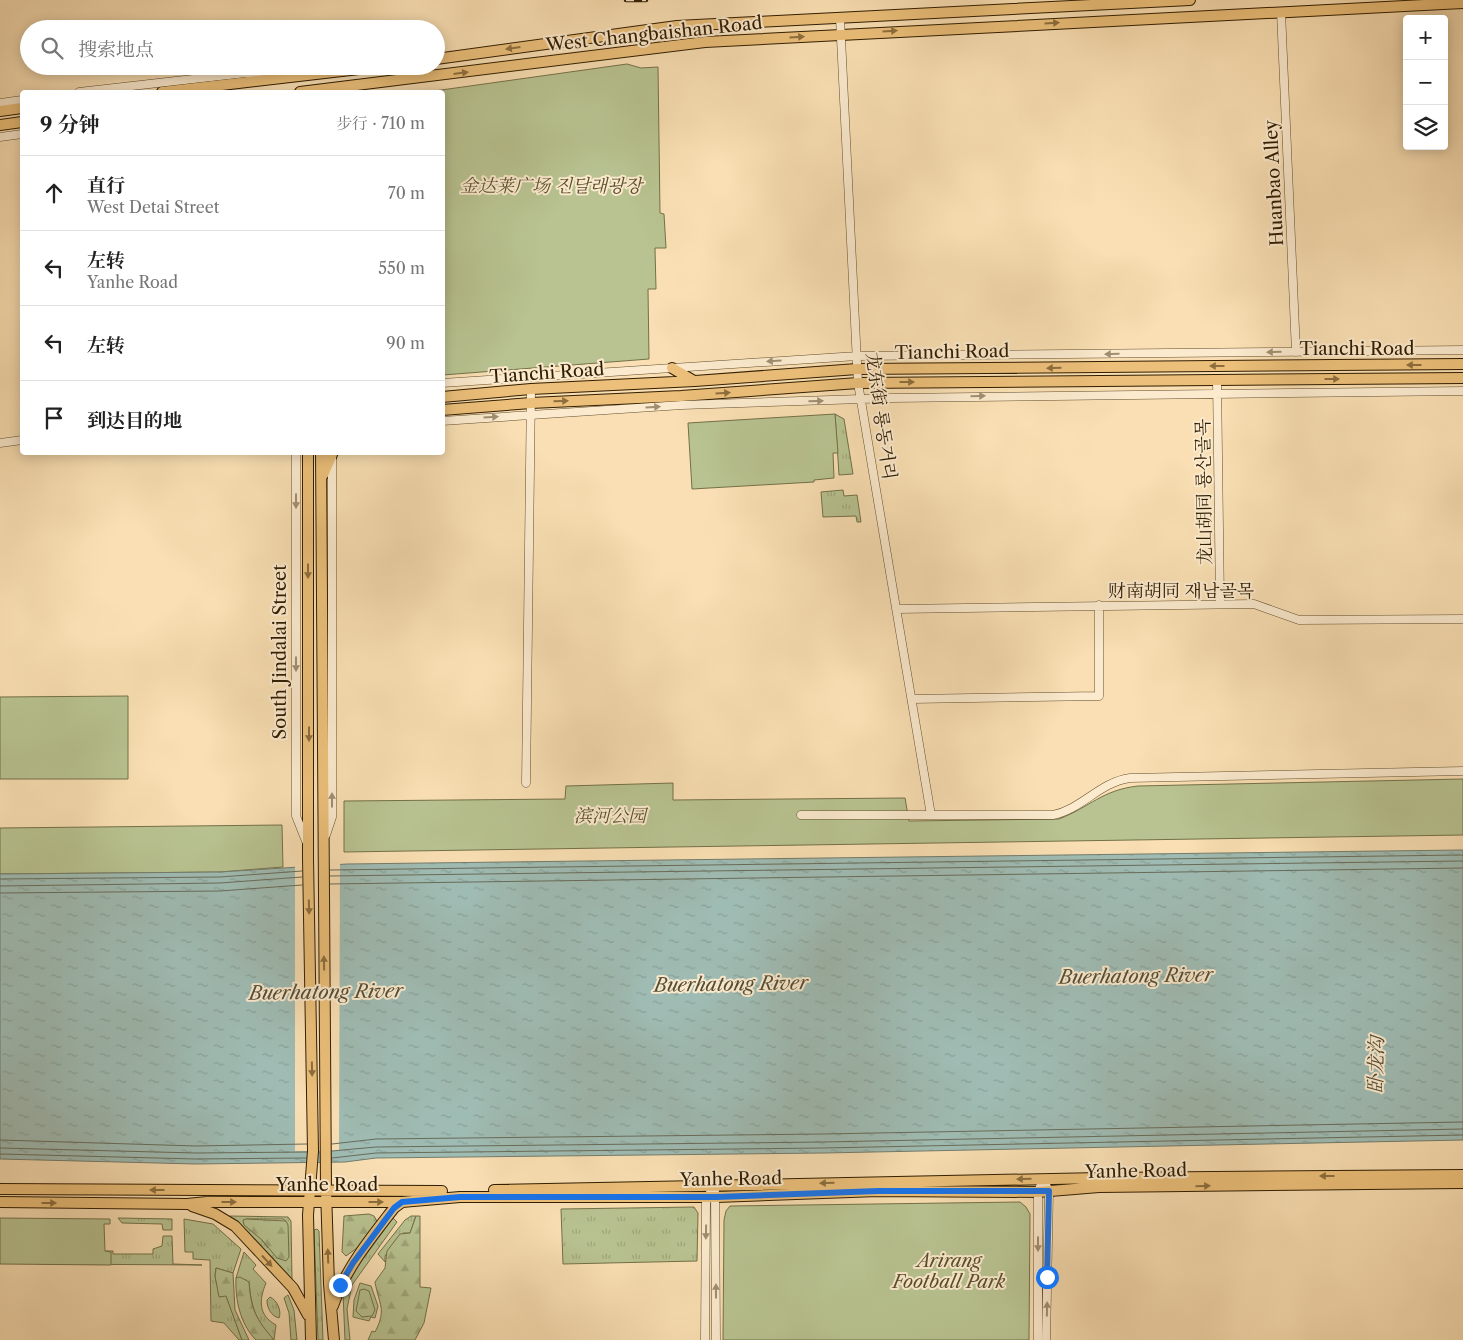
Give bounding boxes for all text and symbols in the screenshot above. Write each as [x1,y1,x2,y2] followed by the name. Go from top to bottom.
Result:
[544,12,763,56] street label: West Changbaishan Road
[1403,15,1448,150] map controls
[1403,15,1448,60] button: +
[1045,19,1061,27] one-way arrow
[20,20,445,75] search box
[882,27,898,35] one-way arrow
[789,32,805,40] one-way arrow
[38,34,66,62] icon: search
[78,38,154,61] text: 搜索地点
[505,45,521,53] one-way arrow
[1403,60,1448,105] button: −
[454,69,470,77] one-way arrow
[1403,105,1448,150] button: layers
[40,112,100,137] text: 9 分钟
[336,113,425,133] text: 步行 · 710 m
[1260,118,1288,247] street label: Huanbao Alley
[87,174,125,197] text: 直行
[460,175,645,197] park label: 金达莱广场 진달래광장
[40,179,68,207] icon: ahead
[388,183,425,203] text: 70 m
[87,197,219,217] text: West Detai Street
[87,249,125,272] text: 左转
[40,254,68,282] icon: left
[378,258,425,278] text: 550 m
[87,272,178,292] text: Yanhe Road
[40,329,68,357] icon: left
[386,333,425,353] text: 90 m
[87,334,125,357] text: 左转
[1300,338,1415,360] street label: Tianchi Road
[894,340,1010,364] street label: Tianchi Road
[1266,348,1282,356] one-way arrow
[1104,350,1120,358] one-way arrow
[861,351,901,481] street label: 龙东街 룡동거리
[489,358,605,388] street label: Tianchi Road
[766,358,782,366] one-way arrow
[1406,361,1422,369] one-way arrow
[1209,362,1225,370] one-way arrow
[1046,364,1062,372] one-way arrow
[1324,375,1340,383] one-way arrow
[899,378,915,386] one-way arrow
[715,389,731,397] one-way arrow
[970,392,986,400] one-way arrow
[553,397,569,405] one-way arrow
[808,397,824,405] one-way arrow
[646,402,662,410] one-way arrow
[40,404,68,432] icon: arrive
[87,409,182,432] text: 到达目的地
[483,413,499,421] one-way arrow
[1192,419,1216,565] street label: 龙山胡同 룡산골목
[292,493,300,509] one-way arrow
[304,563,312,579] one-way arrow
[269,564,291,740] street label: South Jindalai Street
[1108,580,1254,602] street label: 财南胡同 재남골목
[292,656,300,672] one-way arrow
[305,726,313,742] one-way arrow
[328,791,336,807] one-way arrow
[574,805,649,827] park label: 滨河公园
[305,899,313,915] one-way arrow
[320,954,328,970] one-way arrow
[1057,963,1214,989] water label: Buerhatong River
[652,971,809,997] water label: Buerhatong River
[247,979,404,1005] water label: Buerhatong River
[1364,1033,1388,1094] water label: 卧龙沟
[308,1062,316,1078] one-way arrow
[1084,1159,1187,1183] street label: Yanhe Road
[679,1167,782,1191] street label: Yanhe Road
[1319,1172,1335,1180] one-way arrow
[275,1174,378,1196] street label: Yanhe Road
[1016,1175,1032,1183] one-way arrow
[819,1179,835,1187] one-way arrow
[1195,1182,1211,1190] one-way arrow
[149,1186,165,1194] one-way arrow
[221,1198,237,1206] one-way arrow
[368,1198,384,1206] one-way arrow
[41,1199,57,1207] one-way arrow
[702,1224,710,1240] one-way arrow
[1034,1236,1042,1252] one-way arrow
[324,1248,332,1264] one-way arrow
[891,1250,1006,1293] park label: Arirang Football Park
[261,1255,273,1267] one-way arrow
[1036,1266,1059,1289] route start
[329,1274,352,1297] route end
[712,1283,720,1299] one-way arrow
[1043,1300,1051,1316] one-way arrow

